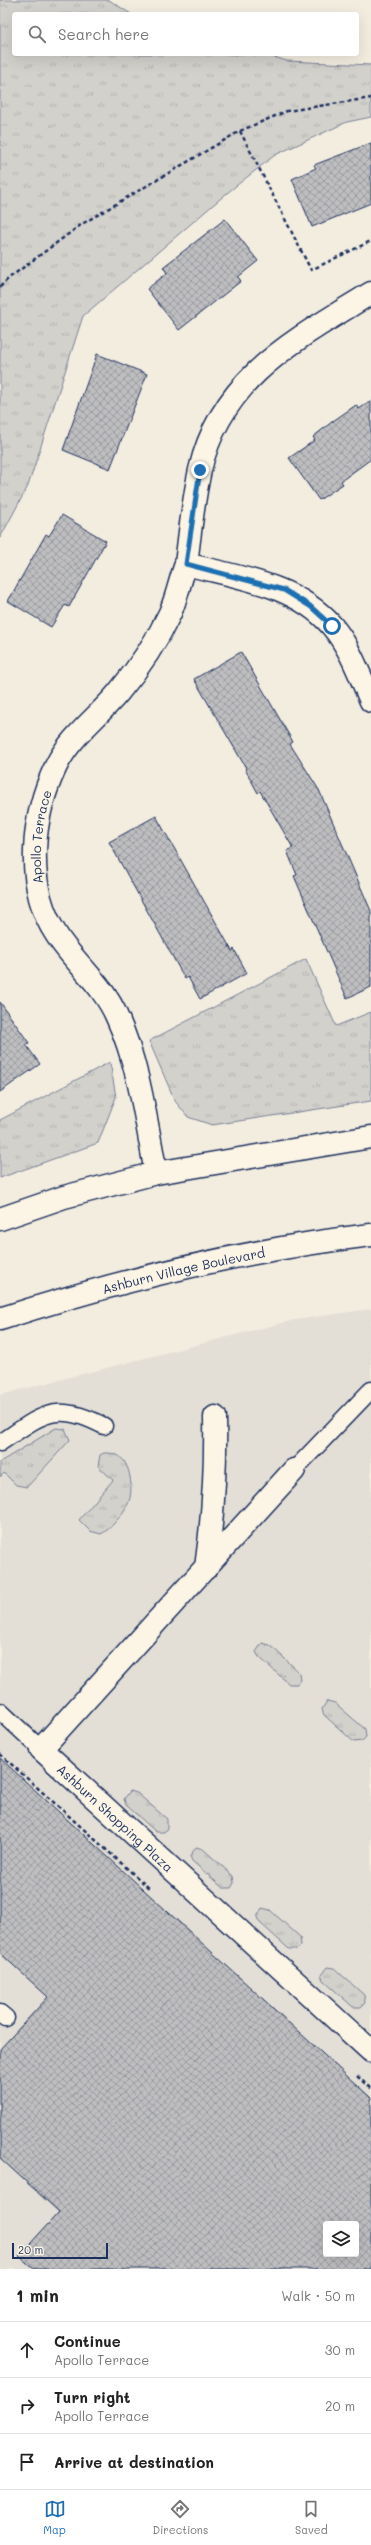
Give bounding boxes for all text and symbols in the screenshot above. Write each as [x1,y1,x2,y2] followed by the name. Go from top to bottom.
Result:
[12,12,359,56] search box
[26,23,48,45] icon: search
[58,24,149,44] text: Search here
[191,461,209,479] route end
[323,617,341,635] route start
[26,787,54,885] street label: Apollo Terrace
[100,1243,266,1297] street label: Ashburn Village Boulevard
[54,1760,178,1875] street label: Ashburn Shopping Plaza
[323,2221,359,2257] map controls
[323,2221,359,2257] button: layers
[12,2241,108,2260] scale bar
[18,2242,43,2257] text: 20 m
[16,2284,59,2306] text: 1 min
[281,2287,355,2304] text: Walk · 50 m
[54,2331,121,2351] text: Continue
[16,2339,38,2361] icon: ahead
[325,2341,355,2358] text: 30 m
[54,2351,149,2368] text: Apollo Terrace
[54,2387,131,2407] text: Turn right
[16,2395,38,2417] icon: right
[325,2397,355,2414] text: 20 m
[54,2407,149,2424] text: Apollo Terrace
[16,2451,38,2473] icon: arrive
[54,2452,214,2472] text: Arrive at destination
[43,2498,66,2537] tab: Map
[152,2498,208,2537] tab: Directions
[295,2498,328,2537] tab: Saved

